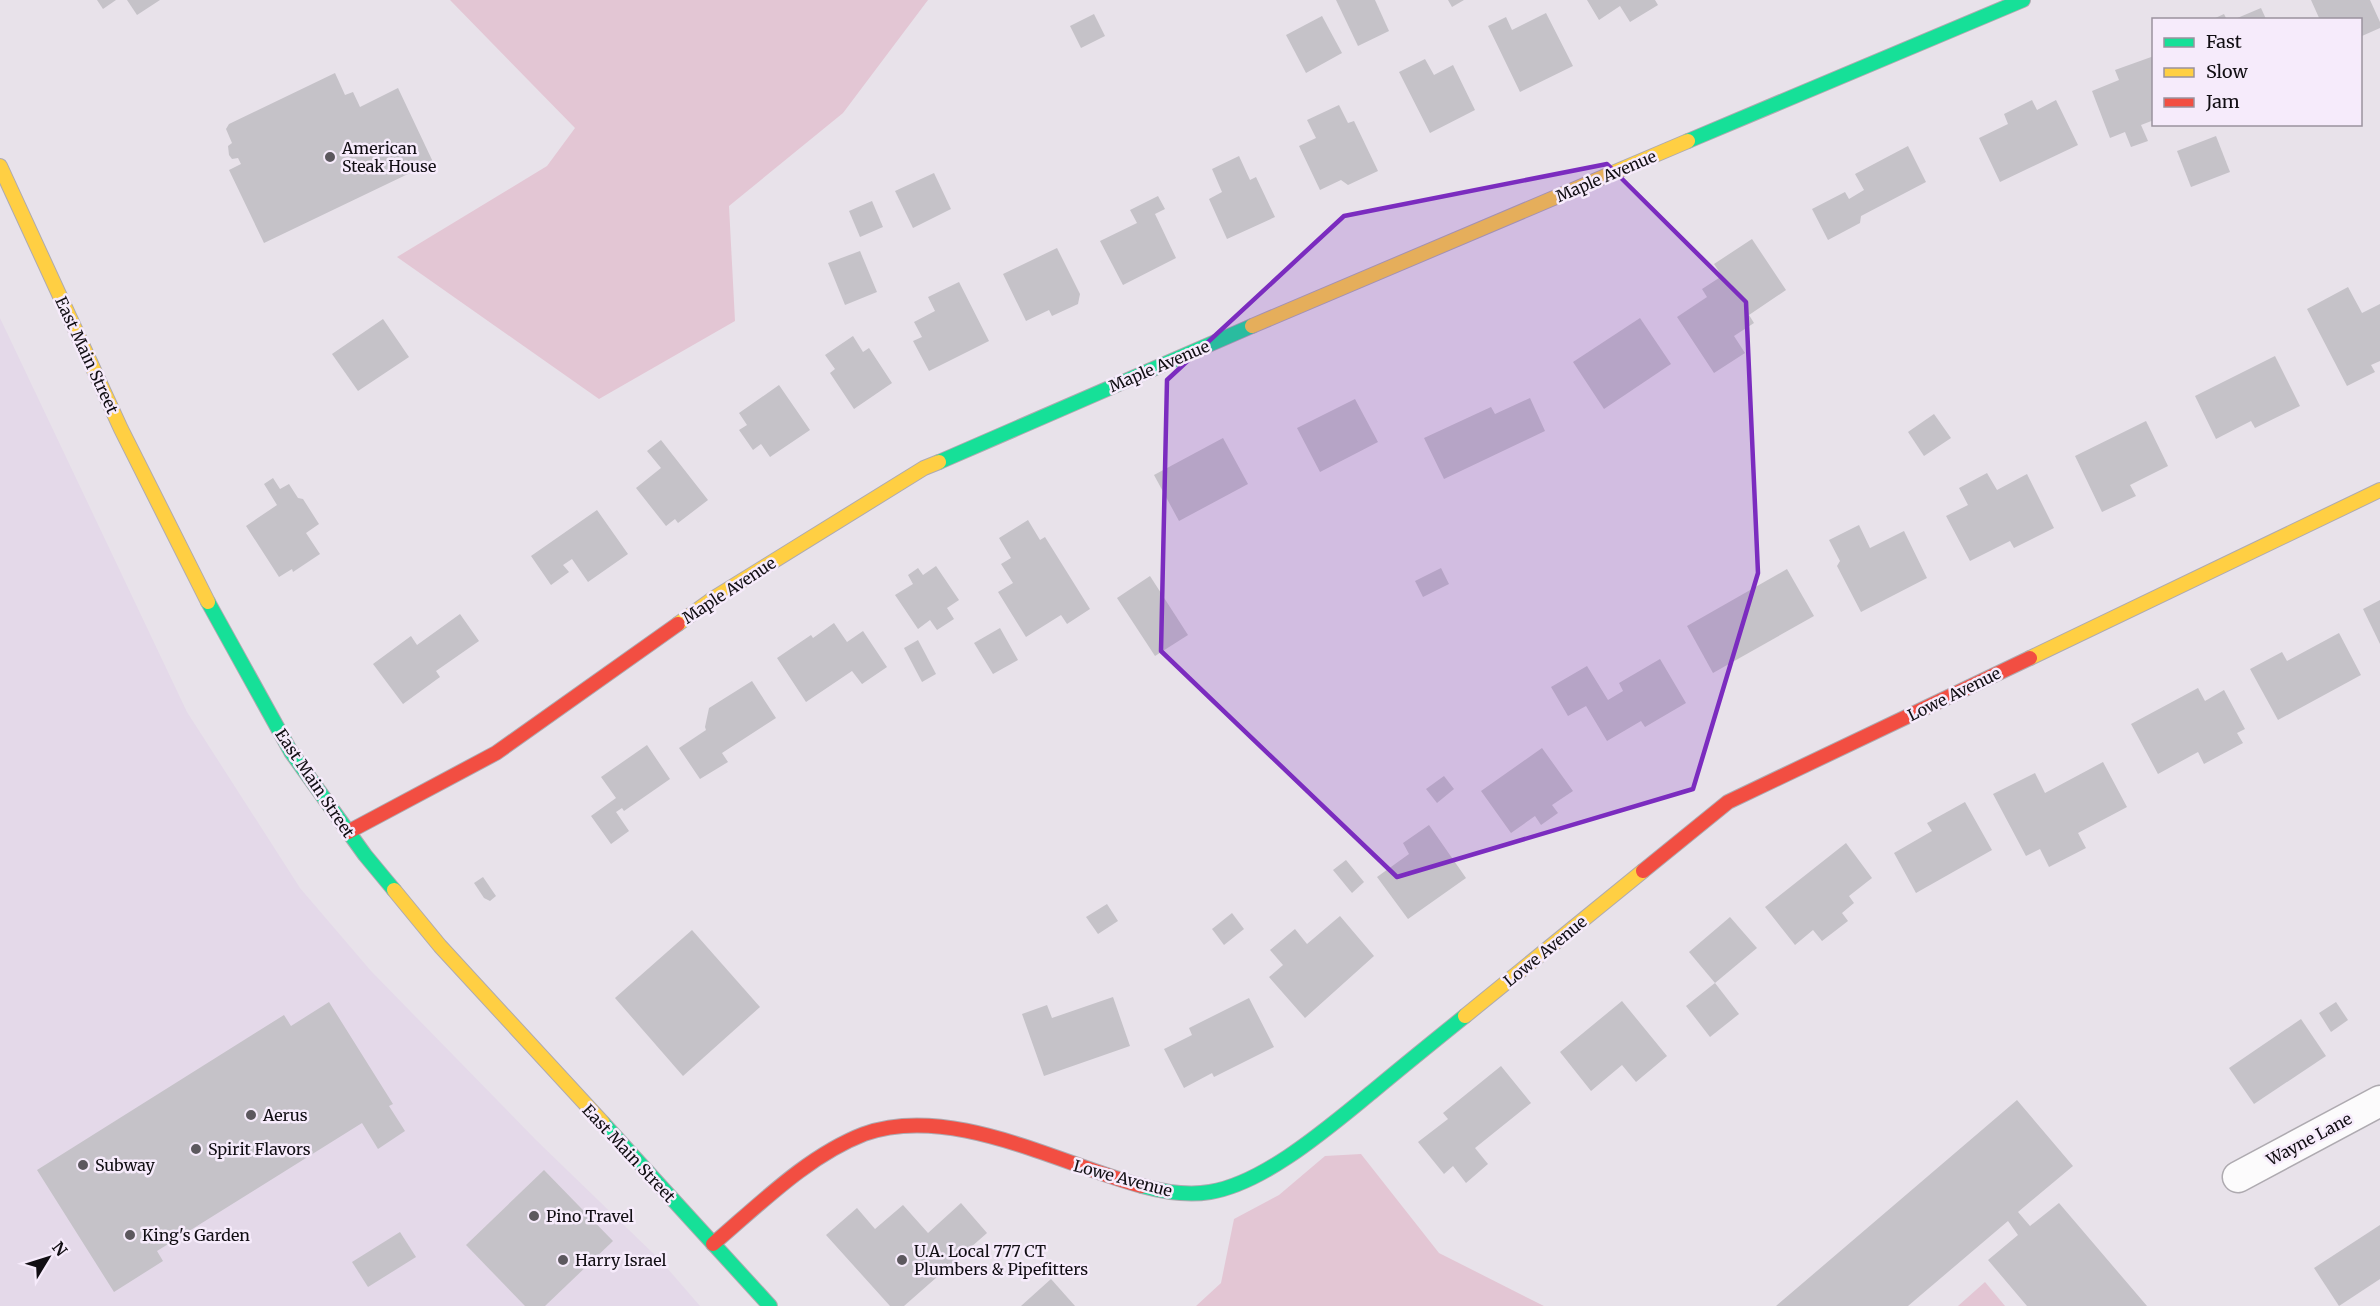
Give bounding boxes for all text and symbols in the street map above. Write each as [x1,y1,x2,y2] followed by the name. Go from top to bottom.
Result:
[2152,18,2362,126] legend
[2206,30,2242,53] text: Fast
[2206,60,2249,83] text: Slow
[2205,90,2240,113] text: Jam
[341,138,436,176] place label: American Steak House
[1553,146,1659,206] street label: Maple Avenue
[323,150,337,164] marker: American Steak House
[51,293,123,417] street label: East Main Street
[1106,336,1212,396] street label: Maple Avenue
[679,552,779,628] street label: Maple Avenue
[1904,663,2004,725] street label: Lowe Avenue
[271,725,359,842] street label: East Main Street
[1499,911,1591,991] street label: Lowe Avenue
[578,1100,680,1207] street label: East Main Street
[262,1105,308,1125] place label: Aerus
[244,1108,258,1122] marker: Aerus
[2262,1108,2355,1170] street label: Wayne Lane
[208,1139,311,1159] place label: Spirit Flavors
[189,1142,203,1156] marker: Spirit Flavors
[95,1155,155,1175] place label: Subway
[1072,1155,1174,1201] street label: Lowe Avenue
[76,1158,90,1172] marker: Subway
[546,1206,634,1226] place label: Pino Travel
[527,1209,541,1223] marker: Pino Travel
[142,1225,250,1245] place label: King's Garden
[18,1228,78,1288] north arrow
[123,1228,137,1242] marker: King's Garden
[48,1238,72,1260] text: N
[914,1241,1088,1279] place label: U.A. Local 777 CT Plumbers & Pipefitters
[575,1250,667,1270] place label: Harry Israel
[556,1253,570,1267] marker: Harry Israel
[895,1253,909,1267] marker: U.A. Local 777 CT Plumbers & Pipefitters

